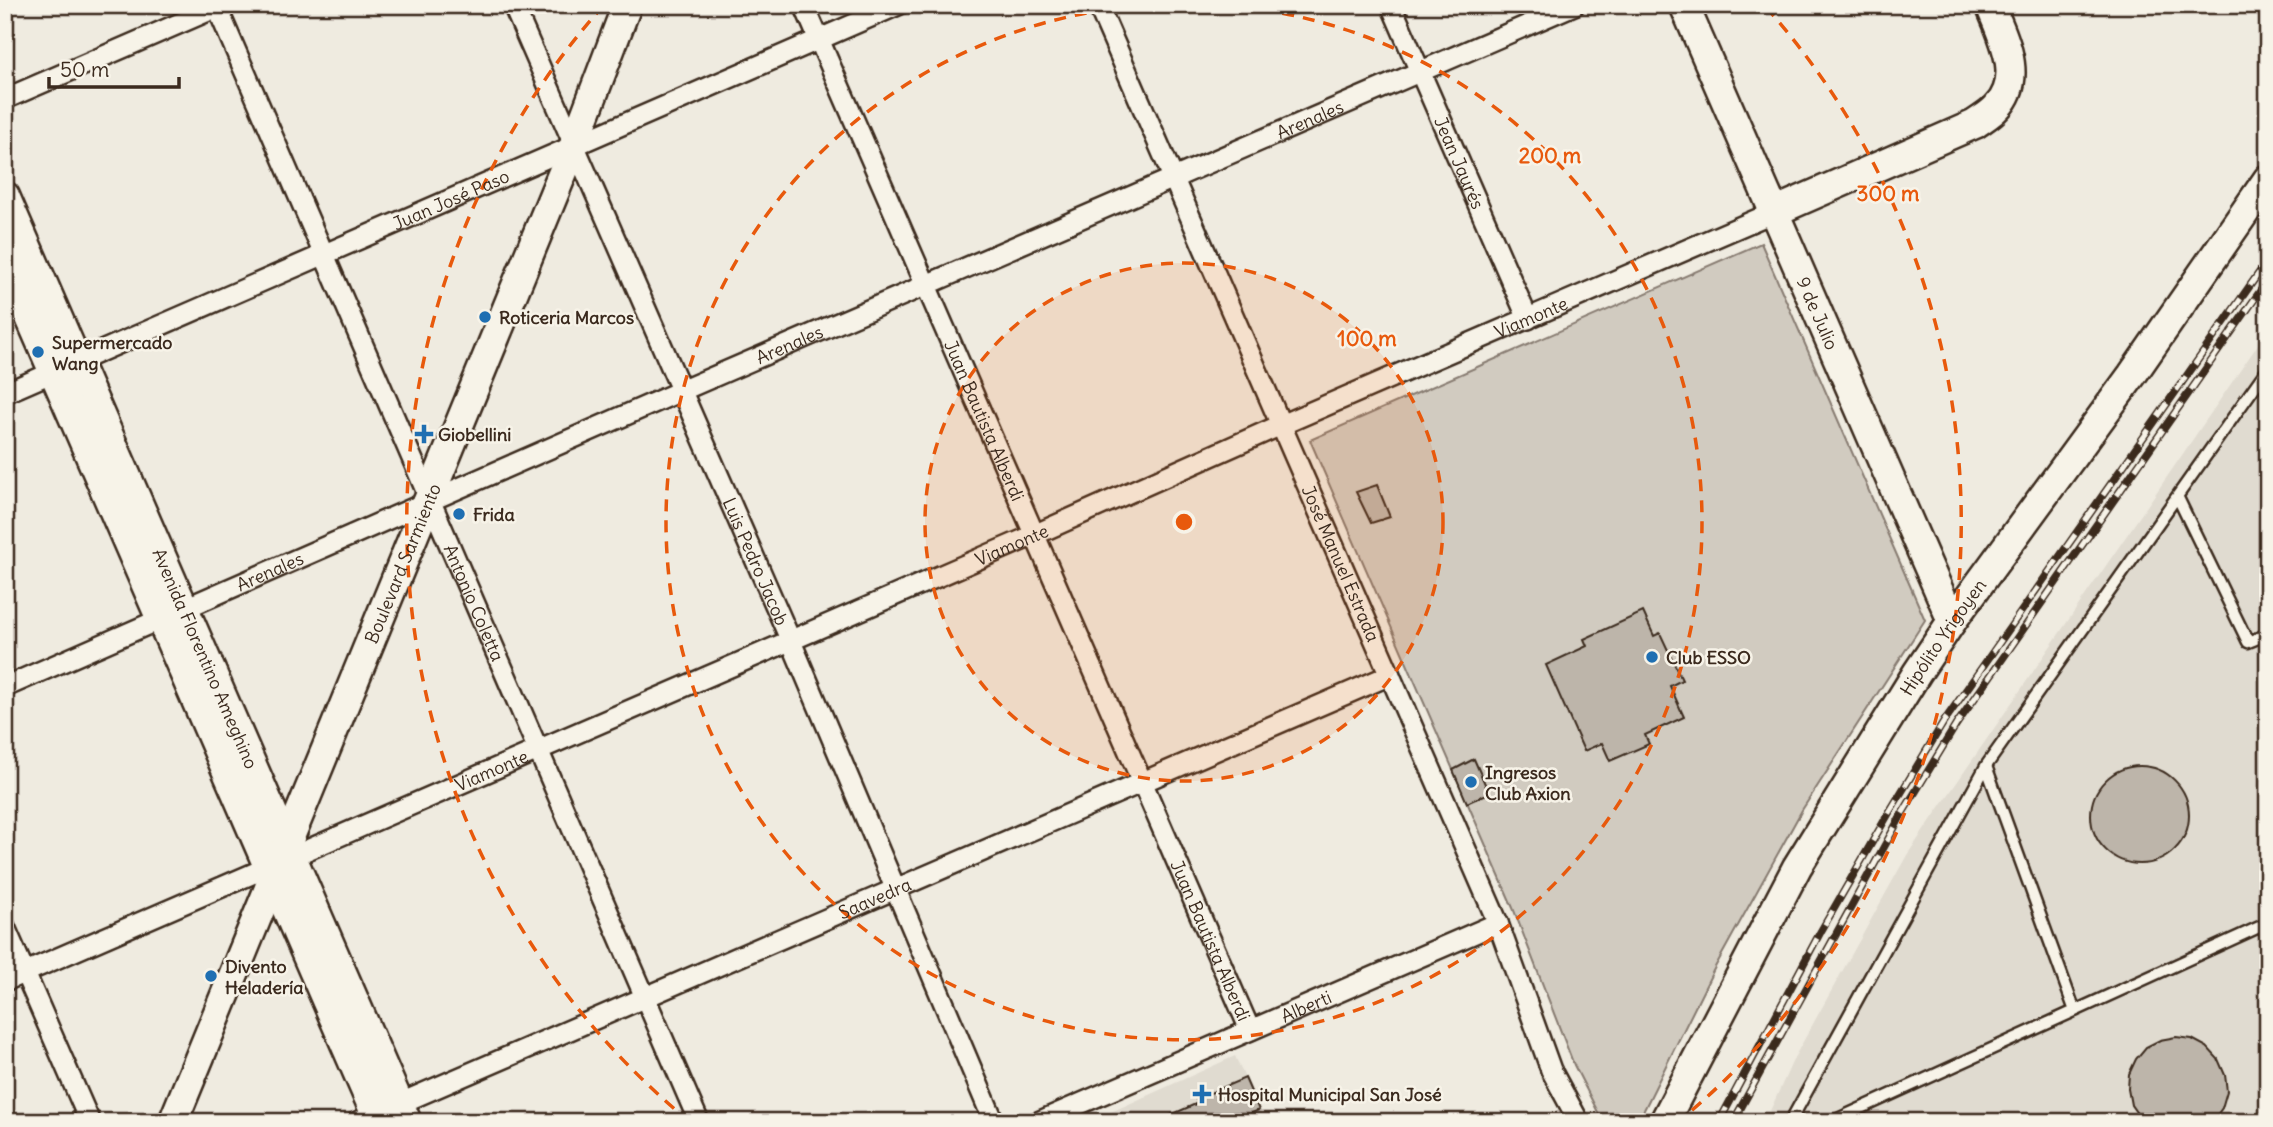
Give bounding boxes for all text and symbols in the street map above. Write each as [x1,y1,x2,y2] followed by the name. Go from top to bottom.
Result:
[49,46,178,90] scale bar
[60,56,109,83] text: 50 m
[1273,95,1347,144] street label: Arenales
[1430,113,1490,212] street label: Jean Jaurés
[1519,142,1582,169] text: 200 m
[389,164,513,235] street label: Juan José Paso
[1857,180,1920,207] text: 300 m
[1792,273,1844,353] street label: 9 de Julio
[1491,291,1571,343] street label: Viamonte
[499,306,634,329] place label: Roticeria Marcos
[477,309,493,325] marker: Roticeria Marcos
[752,319,826,369] street label: Arenales
[1337,325,1397,352] text: 100 m
[52,331,172,375] place label: Supermercado Wang
[940,336,1030,504] street label: Juan Bautista Alberdi
[30,344,46,360] marker: Supermercado Wang
[438,423,511,446] place label: Giobellini
[416,426,432,442] marker: Giobellini
[359,480,445,647] street label: Boulevard Sarmiento
[1297,482,1385,645] street label: José Manuel Estrada
[718,494,794,629] street label: Luis Pedro Jacob
[473,503,515,526] place label: Frida
[451,506,467,522] marker: Frida
[1172,510,1196,534] centre of rings
[971,519,1052,571] street label: Viamonte
[439,541,510,664] street label: Antonio Coletta
[148,545,264,772] street label: Avenida Florentino Ameghino
[233,546,307,596] street label: Arenales
[1894,574,1991,700] street label: Hipólito Yrigoyen
[1666,646,1751,669] place label: Club ESSO
[1644,649,1660,665] marker: Club ESSO
[451,744,531,796] street label: Viamonte
[1485,761,1571,805] place label: Ingresos Club Axion
[1463,774,1479,790] marker: Ingresos Club Axion
[1166,856,1256,1024] street label: Juan Bautista Alberdi
[835,872,915,924] street label: Saavedra
[225,955,304,999] place label: Divento Heladería
[203,968,219,984] marker: Divento Heladería
[1277,985,1335,1027] street label: Alberti
[1218,1083,1442,1106] place label: Hospital Municipal San José
[1192,1084,1212,1104] marker: Hospital Municipal San José

